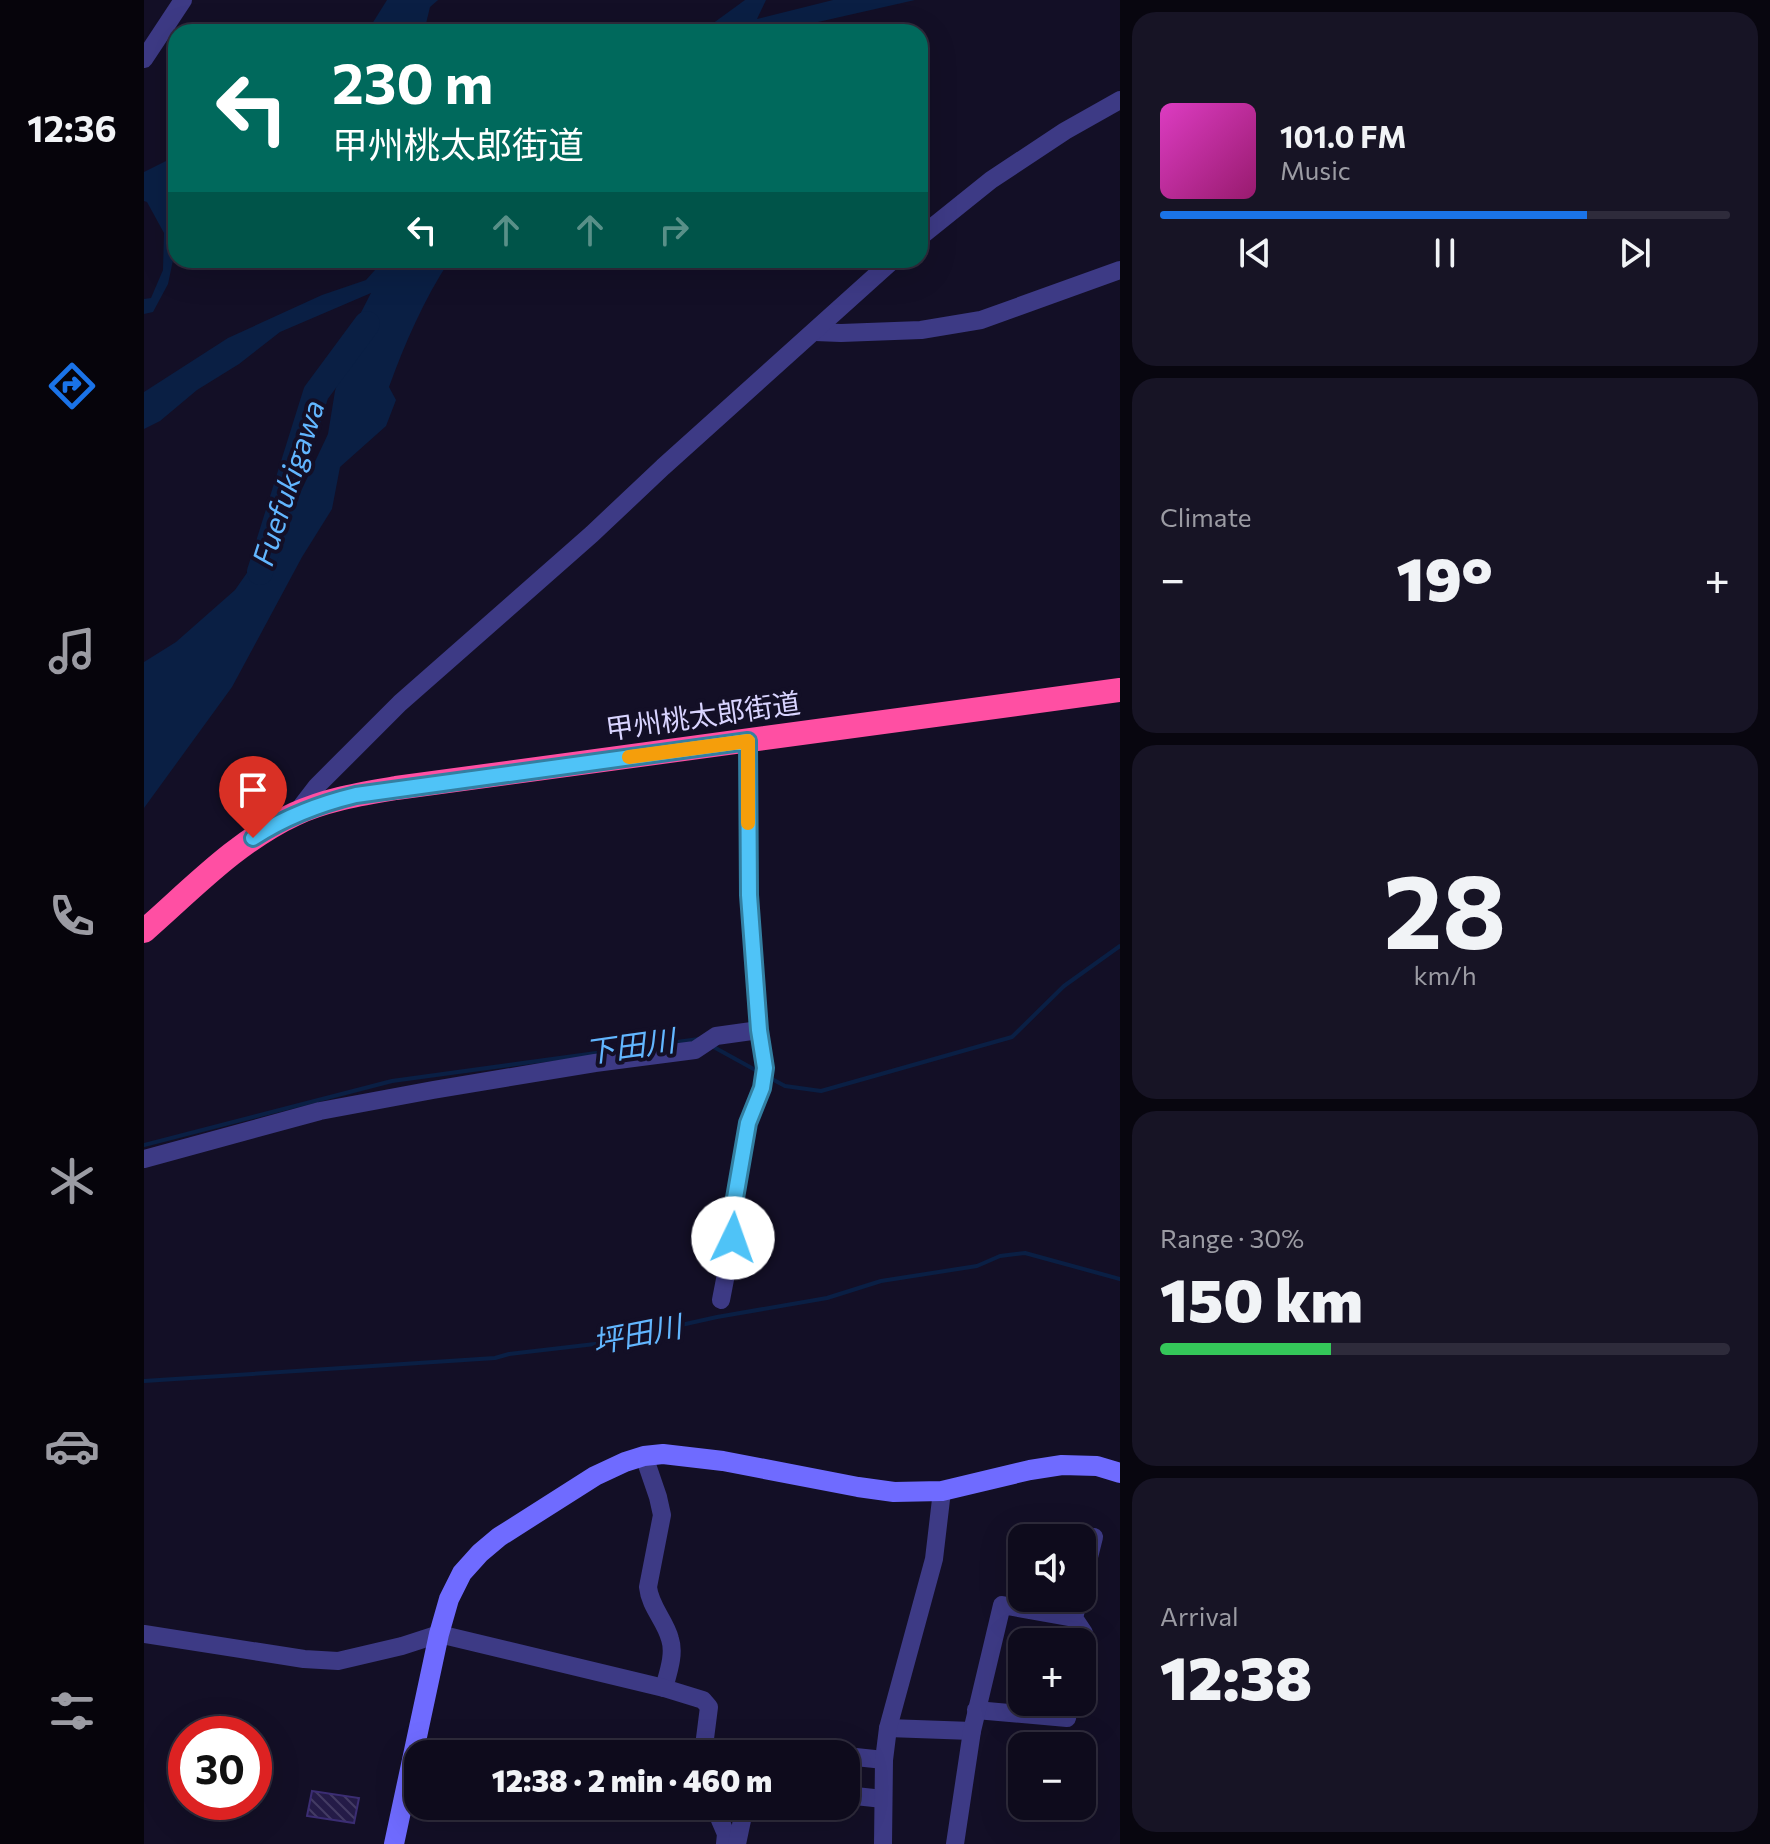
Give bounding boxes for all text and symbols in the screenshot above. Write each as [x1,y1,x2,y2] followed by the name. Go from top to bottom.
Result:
[332,47,493,116] text: 230 m
[200,56,304,160] icon: left
[27,105,117,149] text: 12:36
[1280,117,1407,154] text: 101.0 FM
[332,121,584,165] text: 甲州桃太郎街道
[1280,154,1351,185] text: Music
[400,208,444,252] icon: left
[484,208,528,252] icon: ahead
[568,208,612,252] icon: ahead
[652,208,696,252] icon: right
[1233,231,1277,275] icon: previous
[1423,231,1467,275] icon: pause
[1613,231,1657,275] icon: next
[44,358,100,414] icon: directions
[242,395,331,570] water label: Fuefukigawa
[1160,501,1252,532] text: Climate
[1396,540,1493,613] text: 19°
[1160,550,1185,604] text: −
[1704,550,1730,604] text: +
[44,623,100,679] icon: music
[603,685,802,745] street label: 甲州桃太郎街道
[219,756,287,838] pin
[231,768,275,812] icon: arrive
[1384,843,1506,970] text: 28
[44,888,100,944] icon: phone
[1413,959,1477,990] text: km/h
[583,1020,680,1069] water label: 下田川
[44,1153,100,1209] icon: climate
[691,1196,775,1280] position arrow
[1160,1222,1304,1253] text: Range · 30%
[1160,1261,1363,1334] text: 150 km
[589,1305,687,1359] water label: 坪田川
[44,1418,100,1474] icon: car
[1008,1524,1096,1820] map controls
[1008,1524,1096,1612] button: sound
[1160,1600,1239,1631] text: Arrival
[1008,1628,1096,1716] button: +
[1160,1639,1312,1712] text: 12:38
[44,1683,100,1739] icon: filters
[168,1716,272,1820] speed limit sign: 30
[1008,1732,1096,1820] button: −
[492,1761,772,1798] text: 12:38 · 2 min · 460 m

